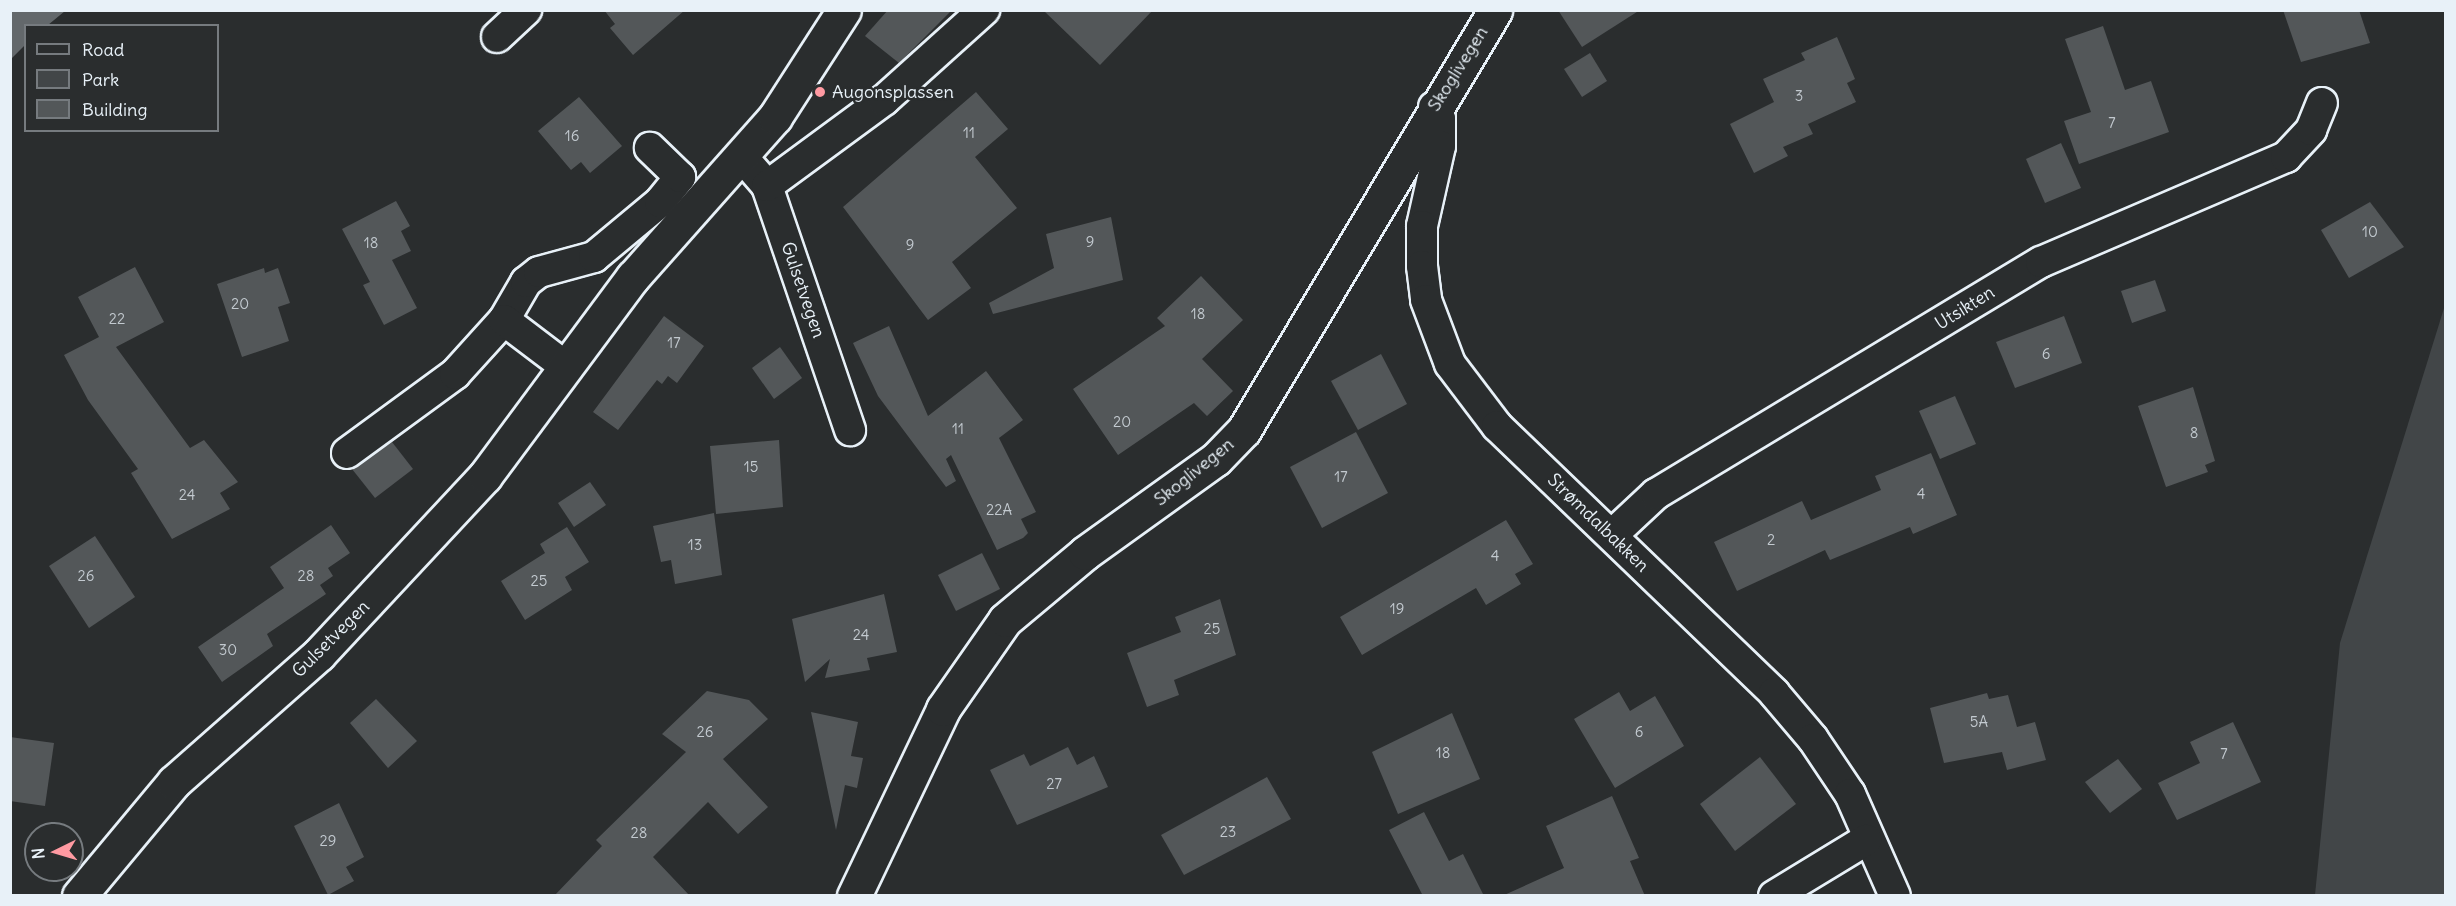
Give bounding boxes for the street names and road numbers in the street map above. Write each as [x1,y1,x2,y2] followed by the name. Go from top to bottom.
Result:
[1423,23,1493,115] street label: Skoglivegen
[776,239,830,341] street label: Gulsetvegen
[1931,281,1999,335] street label: Utsikten
[1150,433,1238,511] street label: Skoglivegen
[1543,469,1653,577] street label: Strømdalbakken
[288,596,374,682] street label: Gulsetvegen

